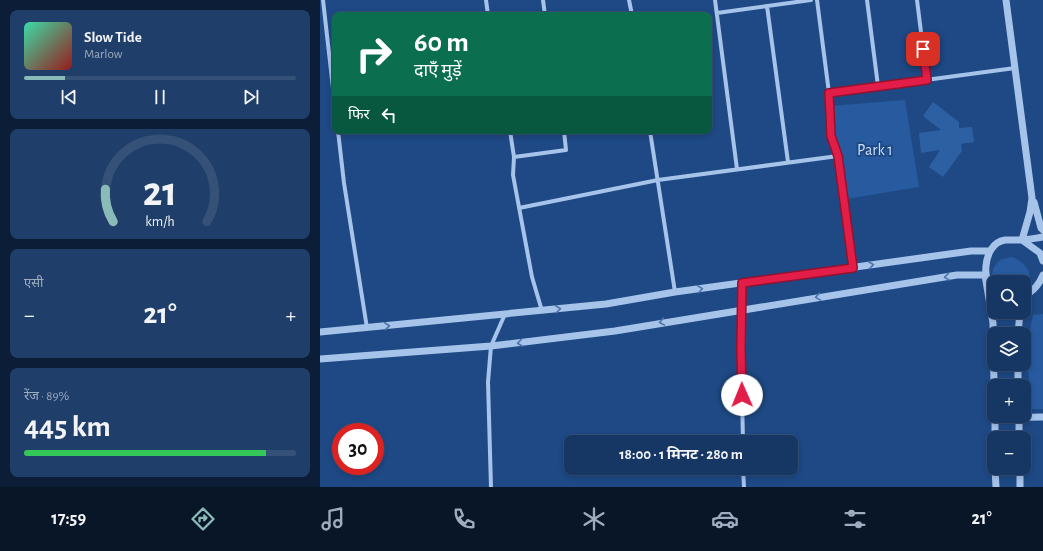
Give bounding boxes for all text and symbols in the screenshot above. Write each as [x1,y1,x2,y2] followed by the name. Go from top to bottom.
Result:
[348,28,400,80] icon: right
[414,29,469,57] text: 60 m
[84,30,142,45] text: Slow Tide
[906,32,940,66] pin
[912,38,934,60] icon: arrive
[84,48,122,61] text: Marlow
[414,62,462,80] text: दाएँ मुड़ें
[58,86,80,108] icon: previous
[149,86,171,108] icon: pause
[240,86,262,108] icon: next
[378,104,400,126] icon: left
[348,107,370,122] text: फिर
[857,142,893,158] park label: Park 1
[143,172,177,213] text: 21
[145,214,175,228] text: km/h
[868,261,874,270] one-way arrow
[944,272,950,280] one-way arrow
[987,275,1031,475] map controls
[987,275,1031,319] button: search
[24,277,43,290] text: एसी
[697,285,703,294] one-way arrow
[815,292,821,301] one-way arrow
[143,299,177,329] text: 21°
[24,304,35,326] text: −
[285,304,296,326] text: +
[555,305,561,314] one-way arrow
[659,318,665,326] one-way arrow
[384,322,390,331] one-way arrow
[987,327,1031,371] button: layers
[517,338,523,347] one-way arrow
[721,374,763,416] position arrow
[987,379,1031,423] button: +
[24,390,69,403] text: रेंज · 89%
[24,412,111,442] text: 445 km
[332,423,384,475] speed limit sign: 30
[987,431,1031,475] button: −
[619,447,743,462] text: 18:00 · 1 मिनट · 280 m
[189,505,217,533] icon: directions
[319,505,347,533] icon: music
[450,505,478,533] icon: phone
[580,505,608,533] icon: climate
[711,505,739,533] icon: car
[841,505,869,533] icon: filters
[51,510,86,528] text: 17:59
[971,510,992,528] text: 21°

